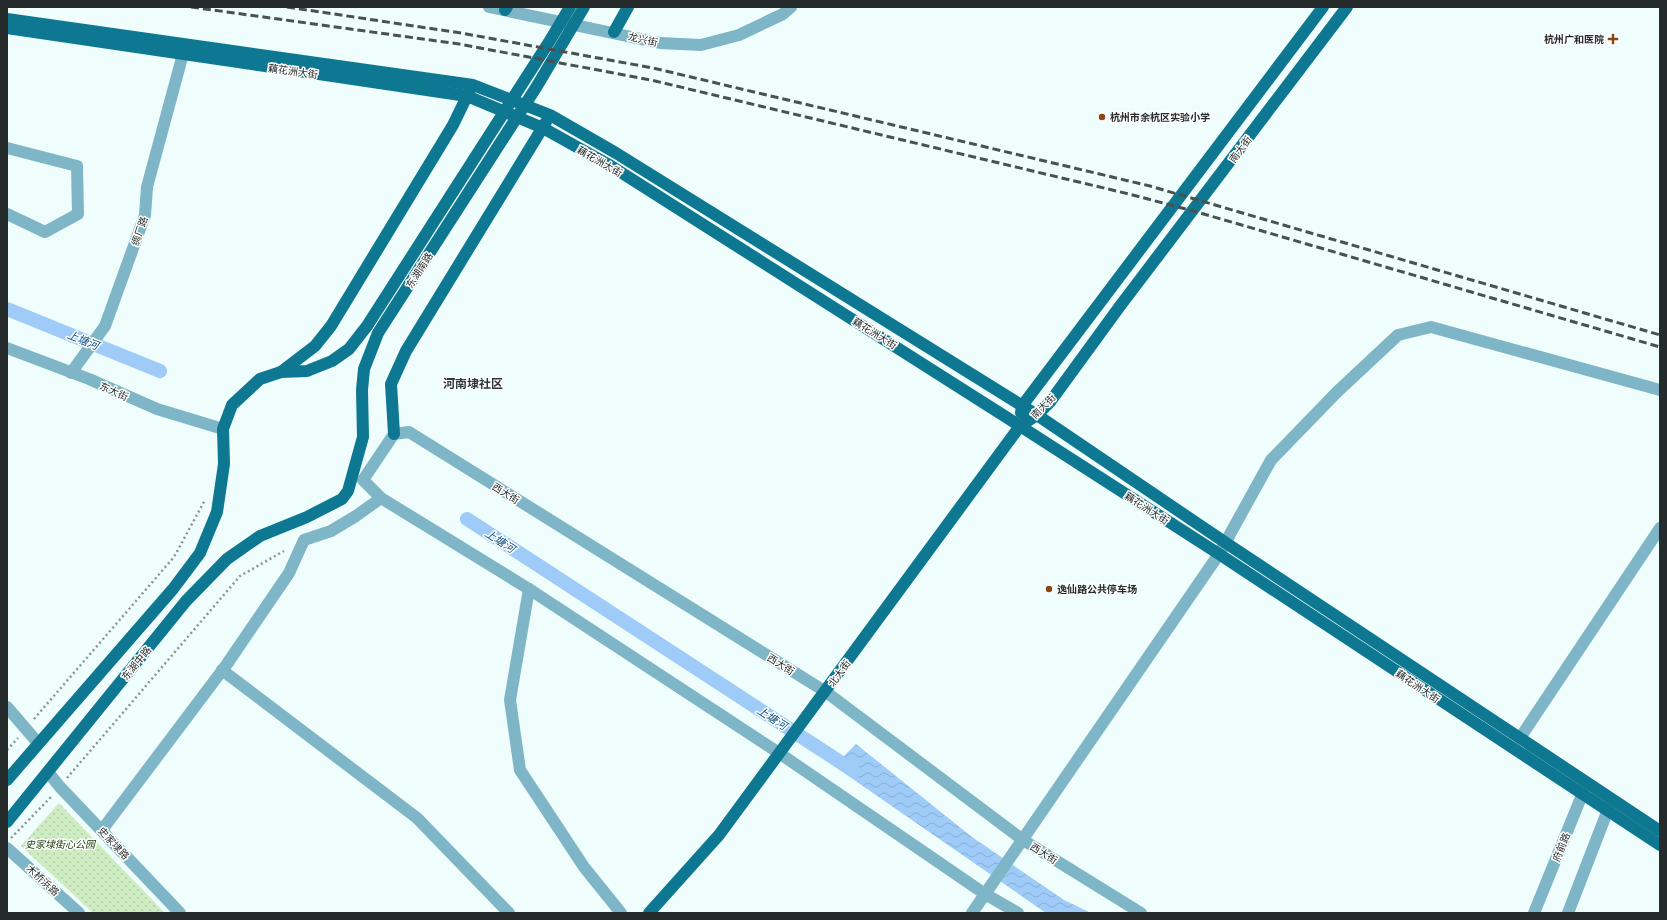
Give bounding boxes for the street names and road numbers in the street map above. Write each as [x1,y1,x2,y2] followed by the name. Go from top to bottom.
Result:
[627,28,659,49] street label: 龙兴街
[267,60,319,81] street label: 藕花洲大街
[1225,132,1255,165] street label: 南大街
[575,142,626,180] street label: 藕花洲大街
[127,214,151,247] street label: 绸厂路
[401,249,436,291] street label: 东湖南路
[850,313,900,352] street label: 藕花洲大街
[97,378,131,403] street label: 东大街
[1027,390,1059,422] street label: 南大街
[490,478,523,507] street label: 西大街
[1122,488,1172,527] street label: 藕花洲大街
[117,642,154,683] street label: 东湖中路
[765,649,798,678] street label: 西大街
[824,656,853,689] street label: 北大街
[1393,665,1443,706] street label: 藕花洲大街
[95,823,133,862] street label: 史家埭路
[1548,830,1573,864] street label: 府前路
[1028,838,1061,867] street label: 西大街
[23,861,63,899] street label: 木桥浜路

